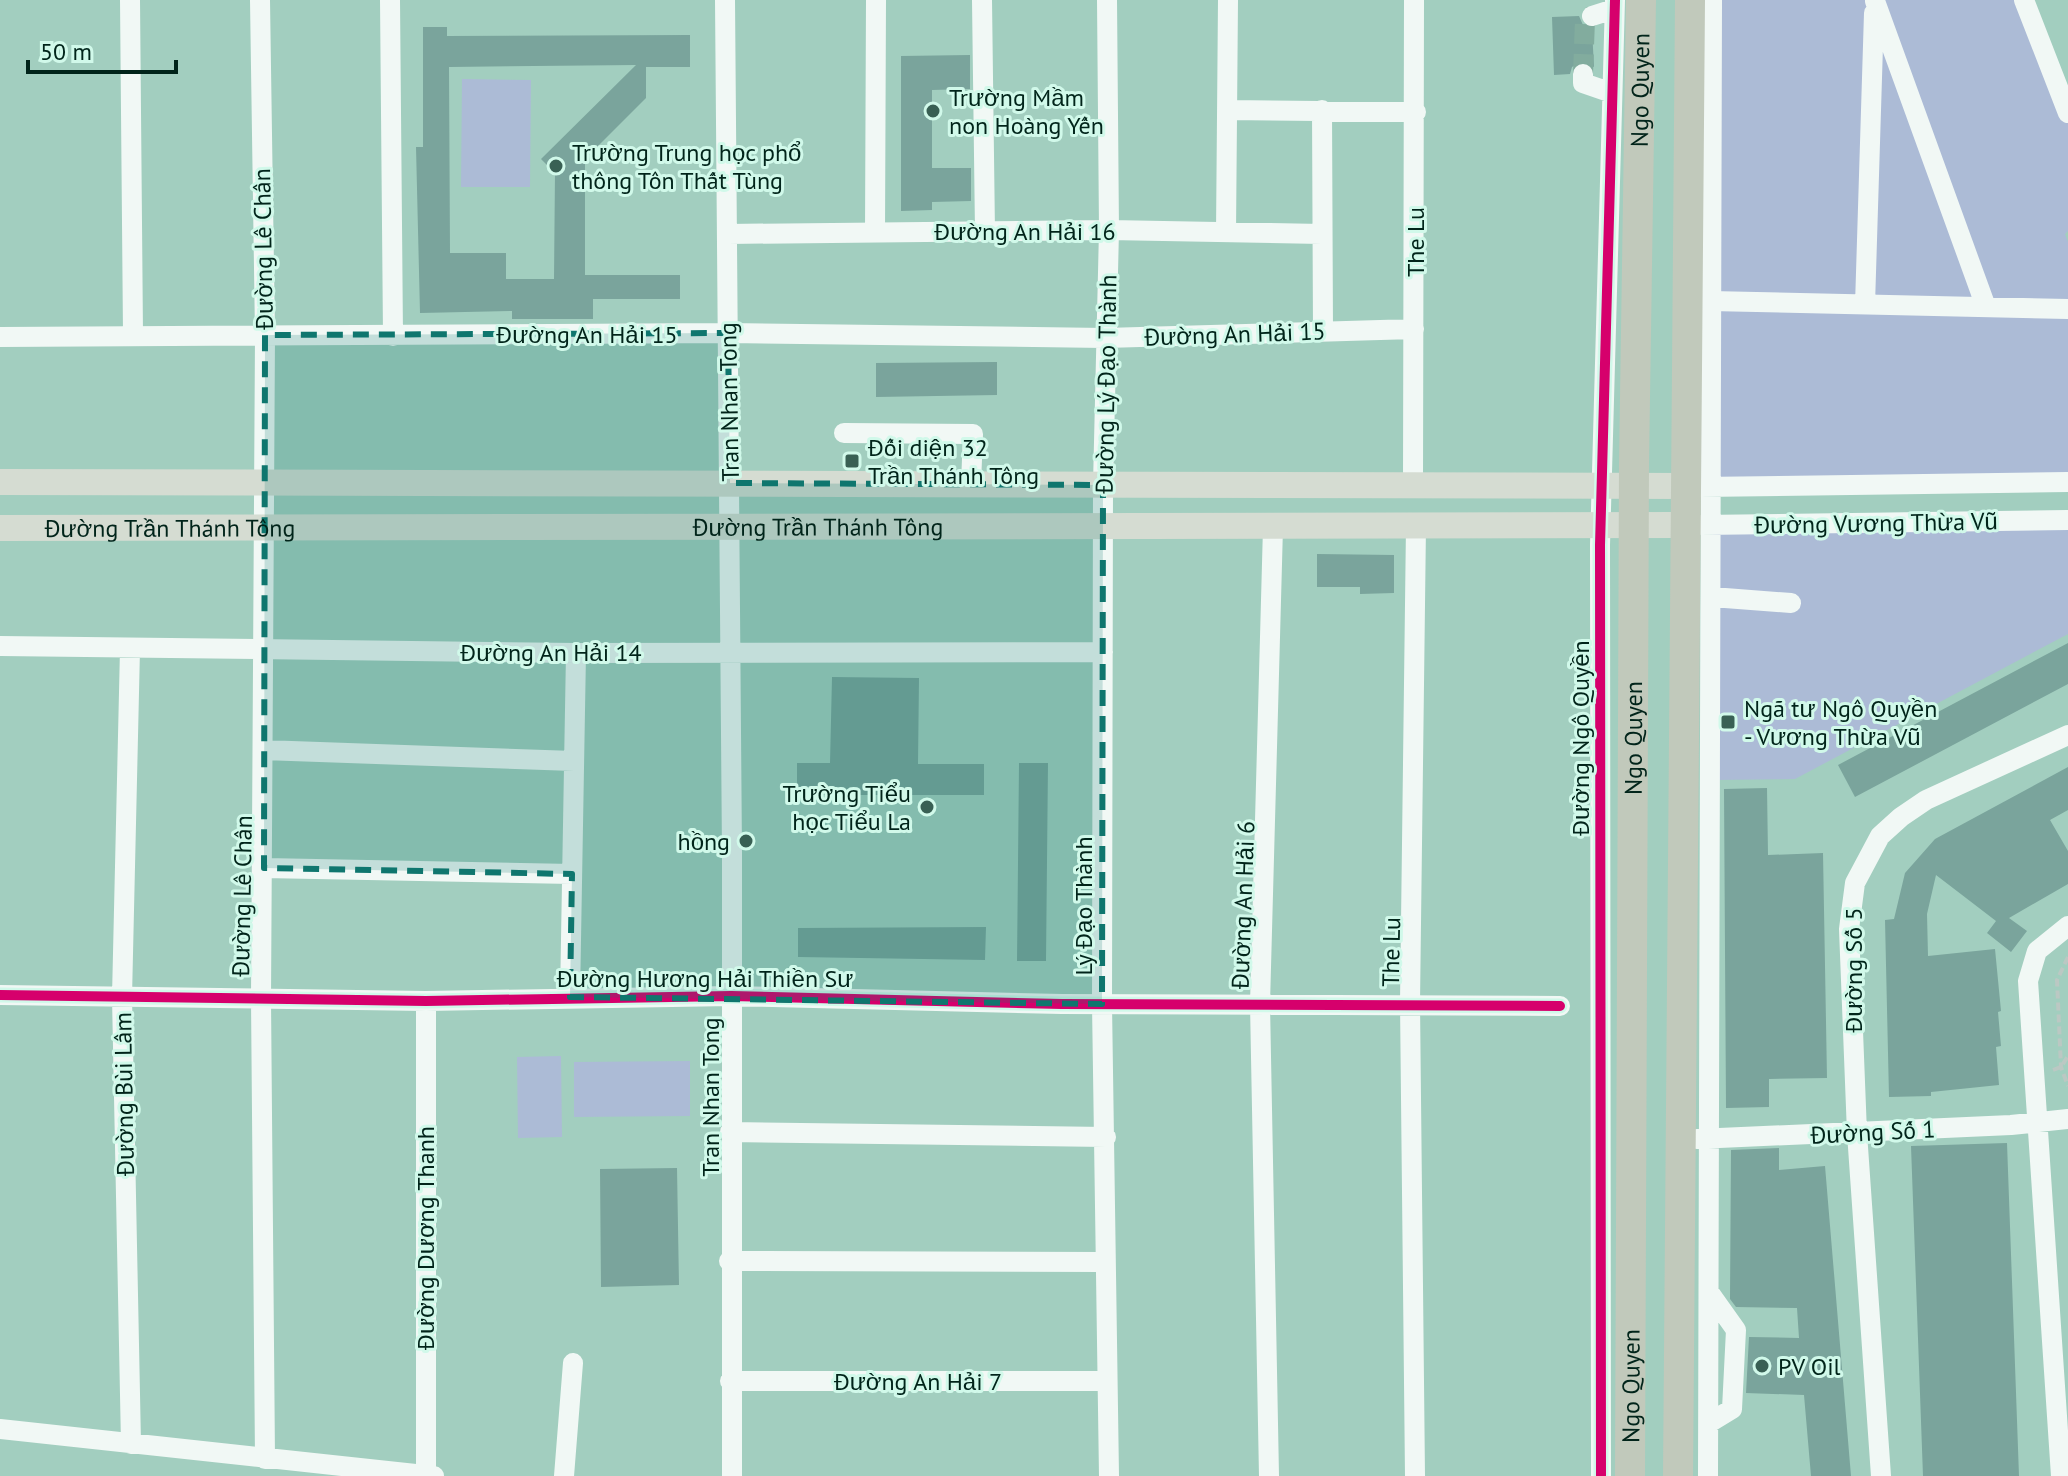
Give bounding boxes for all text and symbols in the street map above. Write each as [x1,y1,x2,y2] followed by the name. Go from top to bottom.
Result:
[28,24,176,74] scale bar
[1623,33,1656,147] street label: Ngo Quyen
[40,36,92,67] text: 50 m
[949,82,1104,141] place label: Trường Mầm non Hoàng Yến
[924,102,942,120] marker: Trường Mầm non Hoàng Yến
[572,137,801,196] place label: Trường Trung học phổ thông Tôn Thất Tùng
[547,157,565,175] marker: Trường Trung học phổ thông Tôn Thất Tùng
[246,168,280,331] street label: Đường Lê Chân
[1400,207,1431,277] street label: The Lu
[933,216,1116,247] street label: Đường An Hải 16
[1089,274,1123,495] street label: Đường Lý Đạo Thành
[1143,315,1326,353] street label: Đường An Hải 15
[495,319,678,350] street label: Đường An Hải 15
[712,322,746,482] street label: Tran Nhan Tong
[867,432,1039,491] place label: Đối diện 32 Trần Thánh Tông
[843,452,861,470] marker: Đối diện 32 Trần Thánh Tông
[1753,505,1998,541] street label: Đường Vương Thừa Vũ
[692,511,943,542] street label: Đường Trần Thánh Tông
[44,512,295,543] street label: Đường Trần Thánh Tông
[459,637,642,668] street label: Đường An Hải 14
[1565,640,1596,837] street label: Đường Ngô Quyền
[1617,681,1649,795] street label: Ngo Quyen
[1744,693,1937,752] place label: Ngã tư Ngô Quyền - Vương Thừa Vũ
[1719,713,1737,731] marker: Ngã tư Ngô Quyền - Vương Thừa Vũ
[783,778,911,837] place label: Trường Tiểu học Tiểu La
[918,798,936,816] marker: Trường Tiểu học Tiểu La
[225,815,259,978] street label: Đường Lê Chân
[1225,820,1261,991] street label: Đường An Hải 6
[678,826,730,857] place label: hồng
[737,832,755,850] marker: hồng
[1068,836,1099,976] street label: Lý Đạo Thành
[1838,907,1869,1034] street label: Đường Số 5
[1375,917,1407,987] street label: The Lu
[556,963,853,994] street label: Đường Hương Hải Thiền Sư
[107,1012,141,1177] street label: Đường Bùi Lâm
[695,1017,726,1177] street label: Tran Nhan Tong
[1809,1113,1936,1151] street label: Đường Số 1
[410,1126,441,1351] street label: Đường Dương Thanh
[1615,1329,1646,1443] street label: Ngo Quyen
[1778,1351,1841,1382] place label: PV Oil
[1753,1357,1771,1375] marker: PV Oil
[833,1366,1002,1397] street label: Đường An Hải 7

